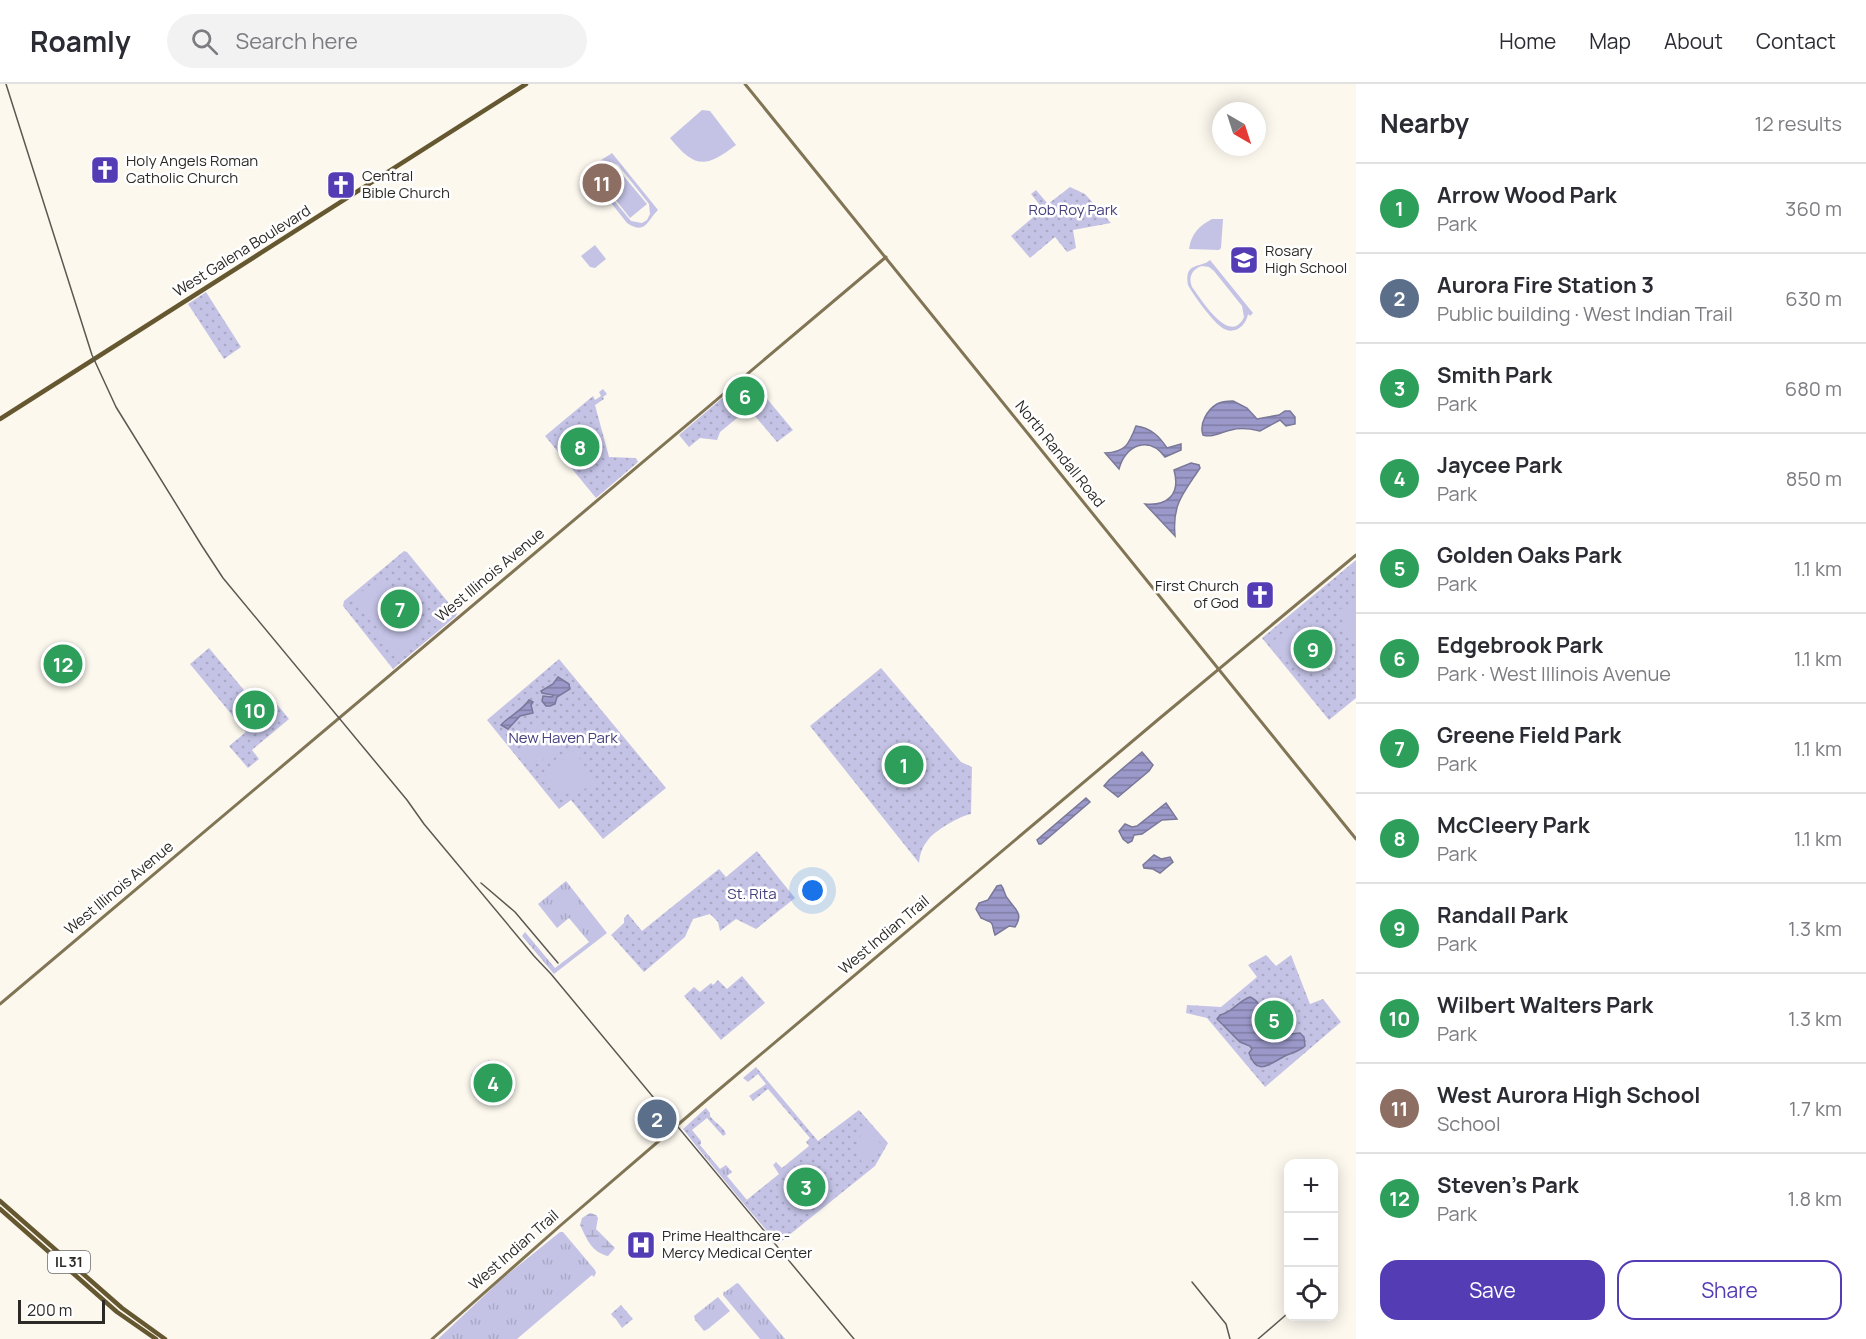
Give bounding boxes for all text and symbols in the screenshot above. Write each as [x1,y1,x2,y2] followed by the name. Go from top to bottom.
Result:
[167,14,587,68] search box
[30,22,131,60] text: Roamly
[188,25,221,58] icon: search
[236,26,358,56] text: Search here
[1499,27,1556,55] text: Home
[1589,27,1631,55] text: Map
[1664,27,1723,55] text: About
[1756,27,1836,55] text: Contact
[1212,102,1266,156] north arrow
[1380,105,1469,141] text: Nearby
[1755,110,1842,137] text: 12 results
[126,150,258,188] place label: Holy Angels Roman Catholic Church
[89,154,121,186] church icon: Holy Angels Roman Catholic Church
[582,160,622,206] pin: 11
[362,165,450,203] place label: Central Bible Church
[325,169,357,201] church icon: Central Bible Church
[1437,180,1617,210] text: Arrow Wood Park
[1395,195,1404,222] text: 1
[1785,195,1842,222] text: 360 m
[1028,199,1118,220] park label: Rob Roy Park
[169,200,315,301] street label: West Galena Boulevard
[1437,210,1477,237] text: Park
[1265,240,1347,278] place label: Rosary High School
[1228,244,1260,276] school or university icon: Rosary High School
[1437,270,1654,300] text: Aurora Fire Station 3
[1394,285,1405,312] text: 2
[1785,285,1842,312] text: 630 m
[1437,300,1733,327] text: Public building · West Indian Trail
[1437,360,1552,390] text: Smith Park
[726,374,764,418] pin: 6
[1394,375,1405,402] text: 3
[1785,375,1842,402] text: 680 m
[1437,390,1477,417] text: Park
[1011,396,1110,512] street label: North Randall Road
[560,424,600,470] pin: 8
[1437,450,1562,480] text: Jaycee Park
[1393,465,1406,492] text: 4
[1786,465,1842,492] text: 850 m
[1437,480,1477,507] text: Park
[431,523,549,626] street label: West Illinois Avenue
[1437,540,1622,570] text: Golden Oaks Park
[1394,555,1405,582] text: 5
[1794,555,1842,582] text: 1.1 km
[1437,570,1477,597] text: Park
[1155,575,1239,613] place label: First Church of God
[1244,579,1276,611] church icon: First Church of God
[380,586,420,632] pin: 7
[1294,626,1332,672] pin: 9
[1437,630,1603,660] text: Edgebrook Park
[44,642,82,686] pin: 12
[1393,645,1406,672] text: 6
[1794,645,1842,672] text: 1.1 km
[1437,660,1671,687] text: Park · West Illinois Avenue
[236,688,274,732] pin: 10
[1437,720,1621,750] text: Greene Field Park
[508,727,618,748] park label: New Haven Park
[1394,735,1405,762] text: 7
[1794,735,1842,762] text: 1.1 km
[884,742,924,788] pin: 1
[1437,750,1477,777] text: Park
[1437,810,1590,840] text: McCleery Park
[1393,825,1406,852] text: 8
[1794,825,1842,852] text: 1.1 km
[60,836,178,939] street label: West Illinois Avenue
[1437,840,1477,867] text: Park
[798,876,827,905] your location
[727,883,777,904] park label: St. Rita
[834,890,933,979] street label: West Indian Trail
[1437,900,1568,930] text: Randall Park
[1393,915,1406,942] text: 9
[1788,915,1842,942] text: 1.3 km
[1437,930,1477,957] text: Park
[1437,990,1653,1020] text: Wilbert Walters Park
[1254,998,1294,1042] pin: 5
[1389,1005,1410,1032] text: 10
[1788,1005,1842,1032] text: 1.3 km
[1437,1020,1477,1047] text: Park
[474,1060,512,1106] pin: 4
[1437,1080,1700,1110] text: West Aurora High School
[1391,1095,1408,1122] text: 11
[1789,1095,1842,1122] text: 1.7 km
[638,1096,676,1142] pin: 2
[1437,1110,1501,1137] text: School
[1284,1159,1338,1321] map controls
[1284,1159,1338,1213] button: +
[786,1164,826,1210] pin: 3
[1437,1170,1579,1200] text: Steven's Park
[1389,1185,1410,1212] text: 12
[1787,1185,1842,1212] text: 1.8 km
[1437,1200,1477,1227] text: Park
[464,1205,563,1294] street label: West Indian Trail
[1284,1213,1338,1267] button: −
[662,1225,813,1263] place label: Prime Healthcare - Mercy Medical Center
[625,1229,657,1261] hospital icon: Prime Healthcare - Mercy Medical Center
[48,1251,90,1273] road number: IL 31
[1380,1260,1605,1320] button: Save
[1617,1260,1842,1320] button: Share
[1284,1267,1338,1321] button: locate
[18,1297,105,1324] scale bar
[27,1299,72,1321] text: 200 m

